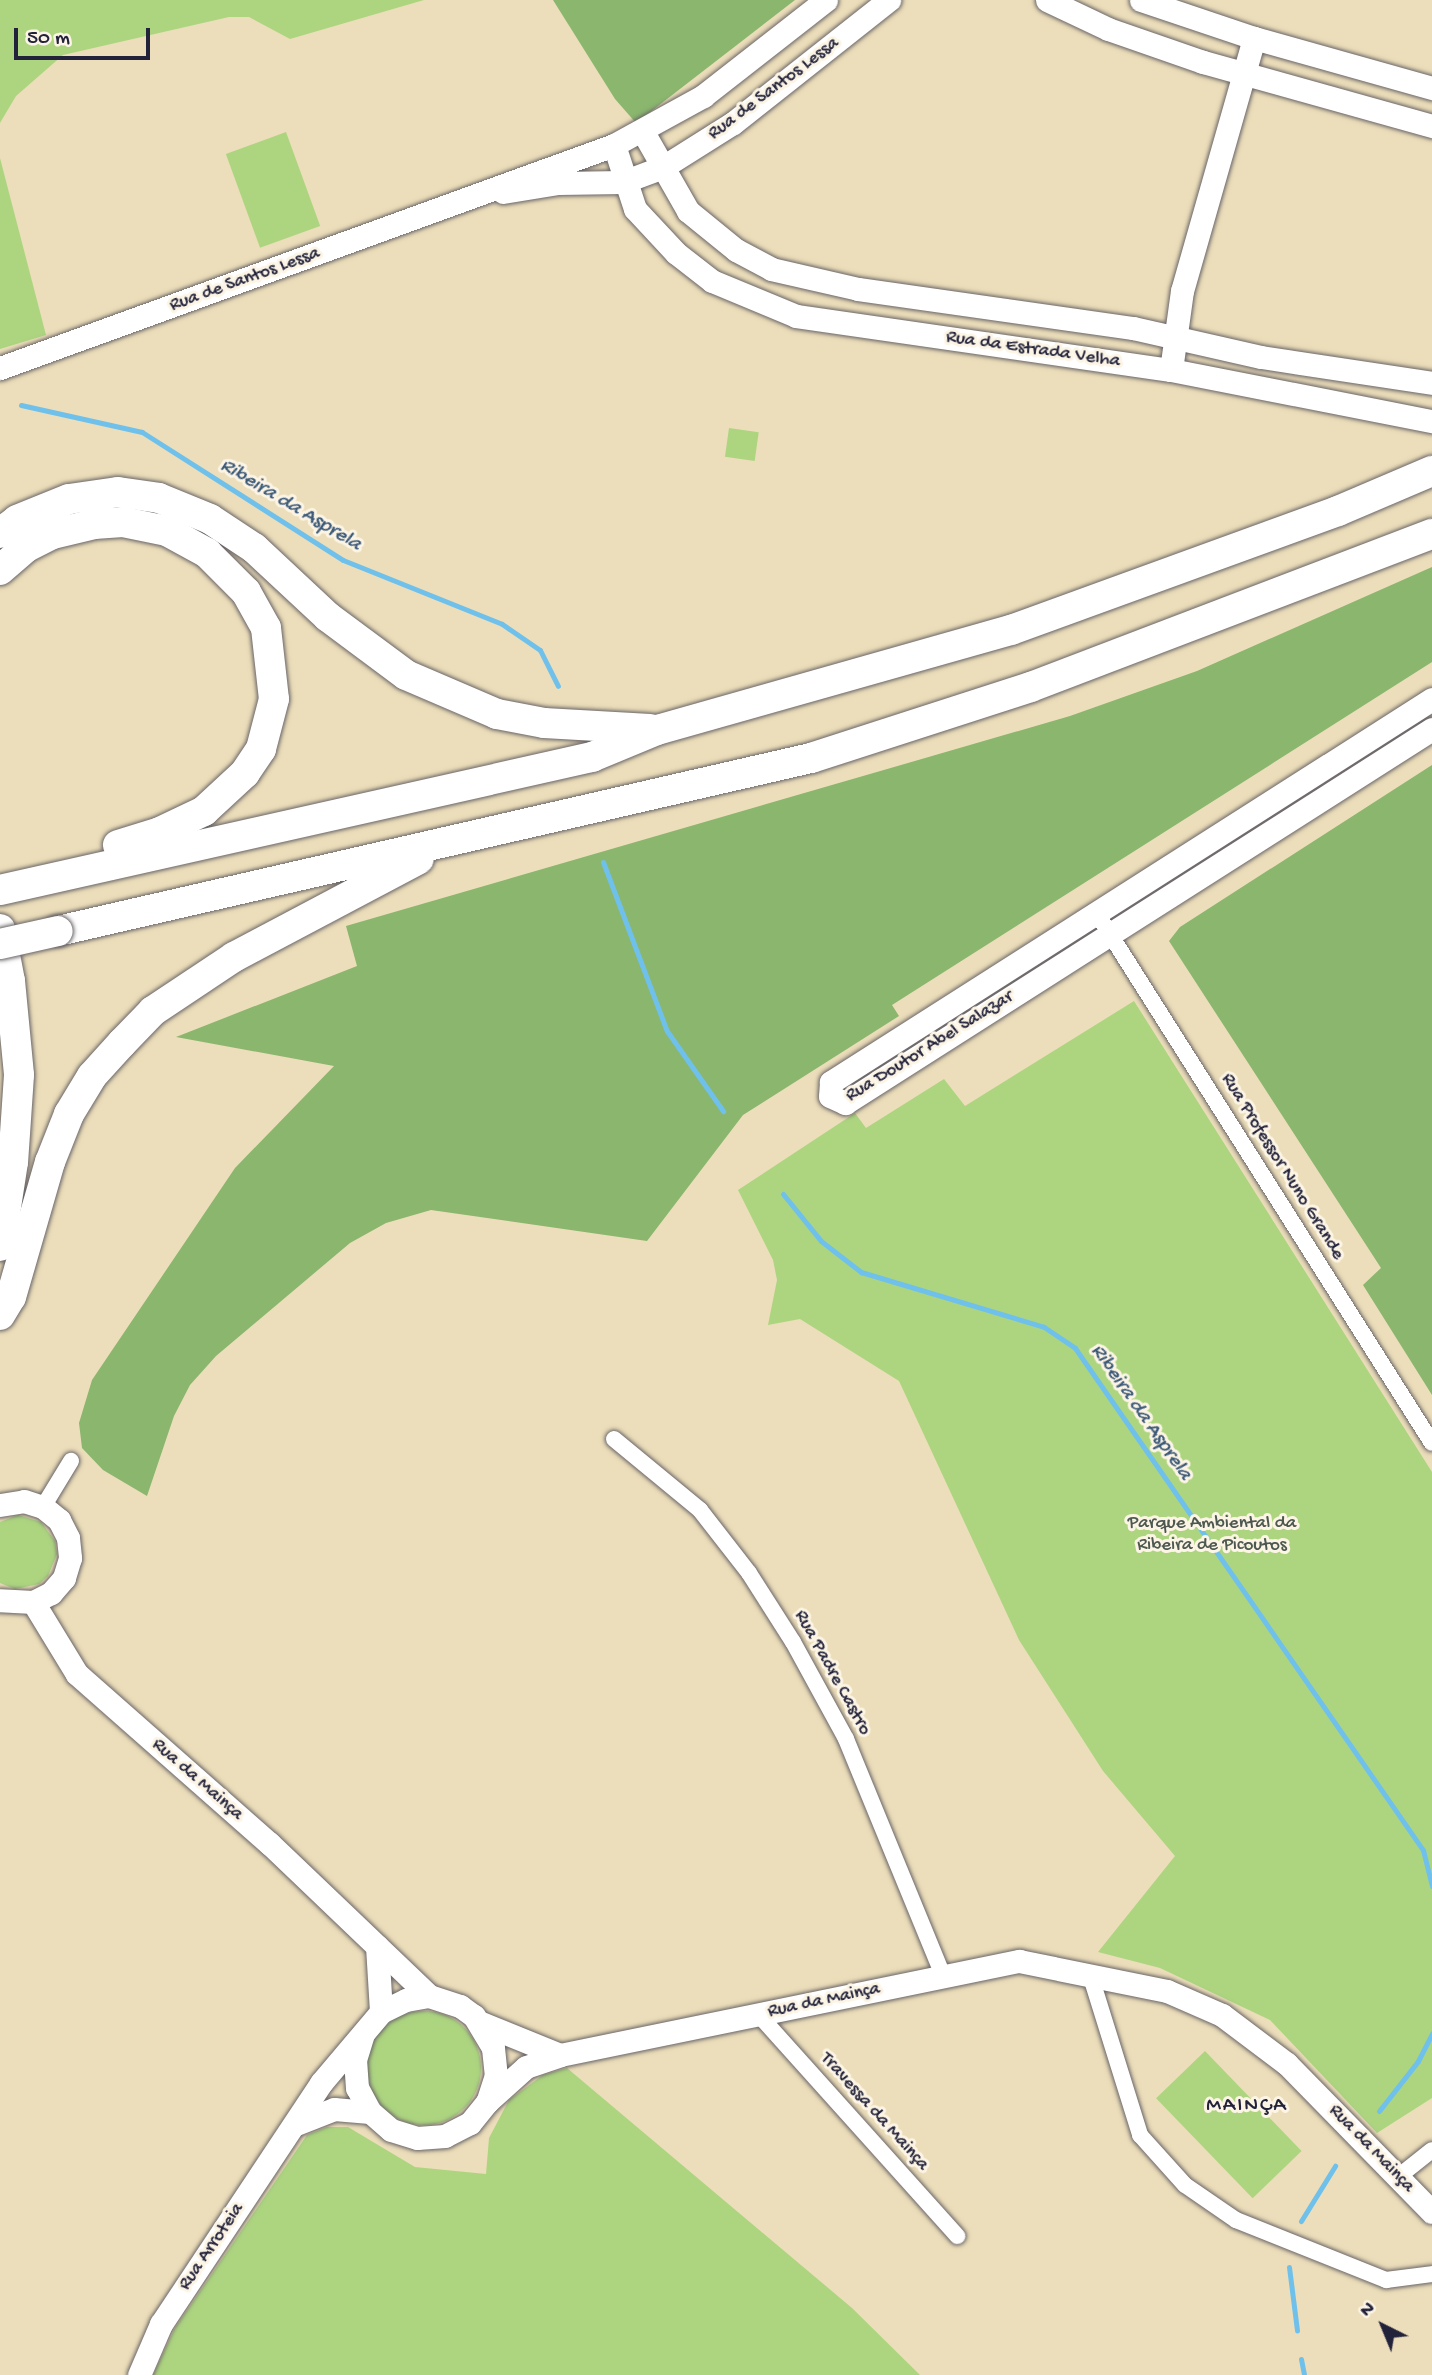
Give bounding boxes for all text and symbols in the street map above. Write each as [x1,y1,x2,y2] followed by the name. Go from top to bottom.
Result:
[18,14,154,58] scale bar
[27,27,70,52] text: 50 m
[704,32,844,146] street label: Rua de Santos Lessa
[167,242,323,318] street label: Rua de Santos Lessa
[945,327,1121,373] street label: Rua da Estrada Velha
[215,454,365,558] water label: Ribeira da Asprela
[842,986,1018,1108] street label: Rua Doutor Abel Salazar
[1215,1070,1349,1264] street label: Rua Professor Nuno Grande
[1084,1340,1196,1486] water label: Ribeira da Asprela
[1128,1513,1296,1557] park label: Parque Ambiental da Ribeira de Picoutos
[788,1607,876,1739] street label: Rua Padre Castro
[147,1734,247,1826] street label: Rua da Mainça
[766,1978,882,2024] street label: Rua da Mainça
[815,2048,933,2176] street label: Travessa da Mainça
[1207,2094,1287,2120] district label: MAINÇA
[1323,2100,1419,2198] street label: Rua da Mainça
[174,2199,250,2295] street label: Rua Arroteia
[1348,2291,1418,2361] north arrow
[1356,2298,1381,2323] text: N

